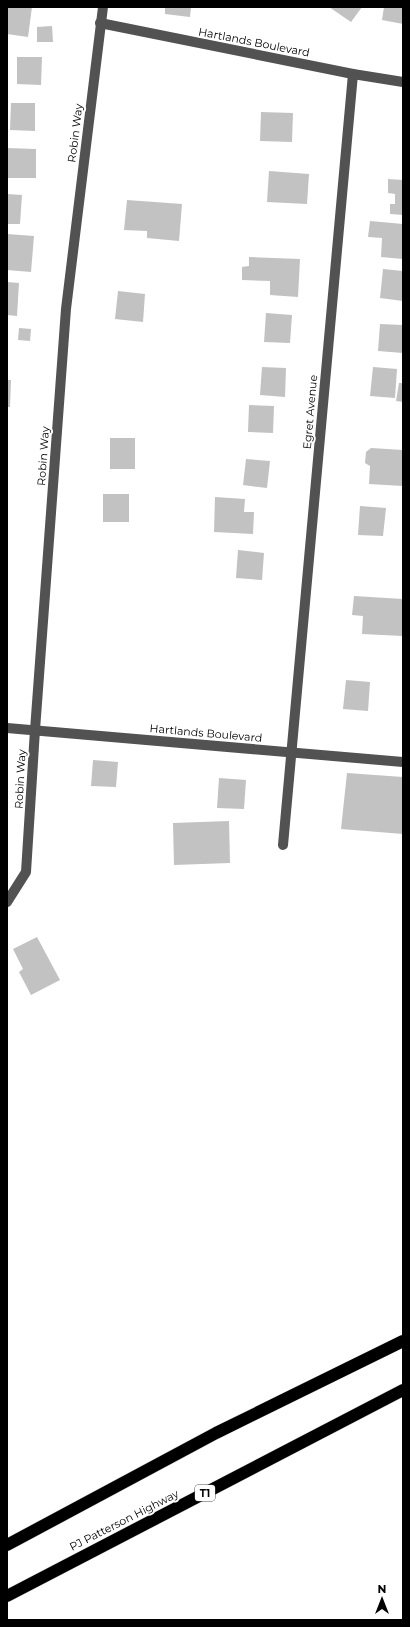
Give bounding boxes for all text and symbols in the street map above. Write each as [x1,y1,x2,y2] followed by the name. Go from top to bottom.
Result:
[197,24,311,60] street label: Hartlands Boulevard
[64,103,86,163] street label: Robin Way
[300,374,320,450] street label: Egret Avenue
[34,426,52,486] street label: Robin Way
[149,721,263,745] street label: Hartlands Boulevard
[11,749,29,809] street label: Robin Way
[195,1485,215,1501] road number: T1
[67,1486,181,1554] street label: PJ Patterson Highway
[362,1579,402,1619] north arrow
[378,1582,386,1596] text: N

